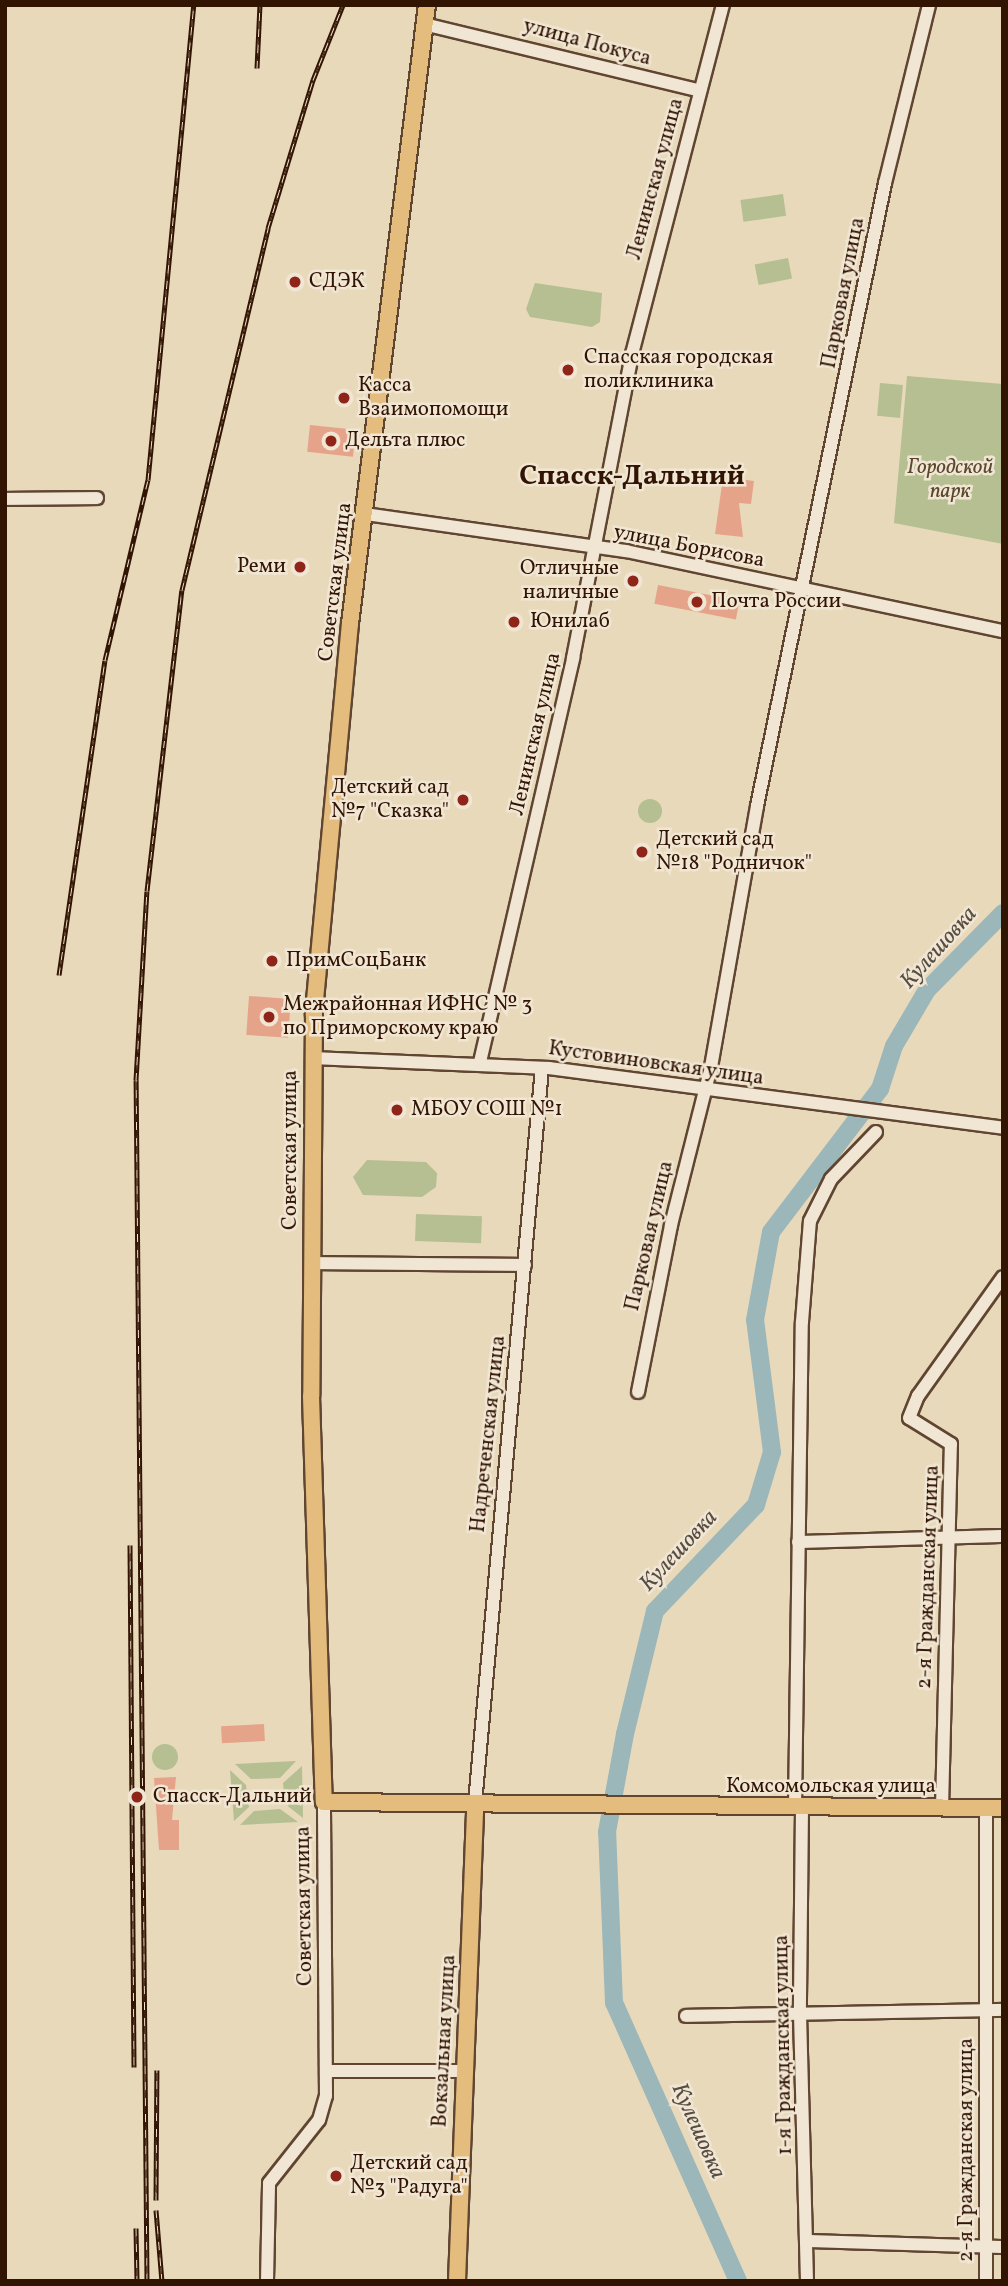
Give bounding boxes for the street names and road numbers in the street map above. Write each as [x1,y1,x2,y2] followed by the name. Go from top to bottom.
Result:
[520,14,654,72] street label: улица Покуса
[622,95,690,263] street label: Ленинская улица
[817,215,871,371] street label: Парковая улица
[314,501,358,663] street label: Советская улица
[611,520,767,574] street label: улица Борисова
[505,650,567,818] street label: Ленинская улица
[546,1036,766,1092] street label: Кустовиновская улица
[278,1070,304,1230] street label: Советская улица
[620,1158,680,1314] street label: Парковая улица
[466,1334,512,1534] street label: Надреченская улица
[912,1464,946,1690] street label: 2-я Гражданская улица
[726,1774,936,1800] street label: Комсомольская улица
[291,1826,319,1986] street label: Советская улица
[769,1934,799,2156] street label: 1-я Гражданская улица
[428,1954,462,2128] street label: Вокзальная улица
[954,2038,980,2262] street label: 2-я Гражданская улица

